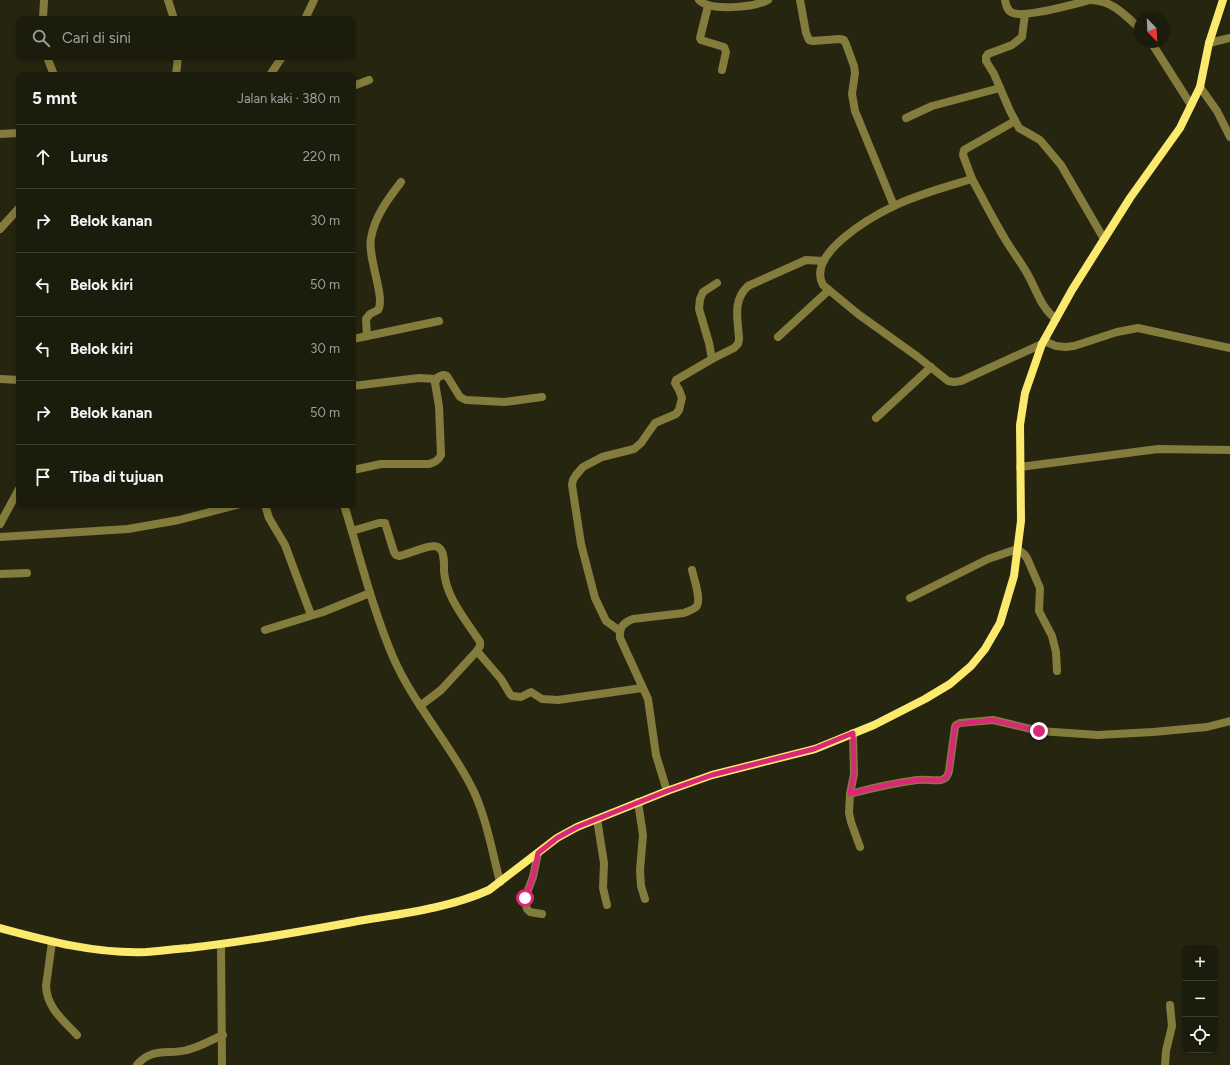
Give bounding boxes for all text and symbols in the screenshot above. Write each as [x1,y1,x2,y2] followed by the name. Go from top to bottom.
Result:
[1134,12,1170,48] north arrow
[16,16,356,60] search box
[30,27,52,49] icon: search
[62,29,131,47] text: Cari di sini
[32,88,77,108] text: 5 mnt
[237,91,340,106] text: Jalan kaki · 380 m
[32,146,54,168] icon: ahead
[70,148,108,166] text: Lurus
[303,149,340,164] text: 220 m
[32,210,54,232] icon: right
[70,212,152,230] text: Belok kanan
[310,213,340,228] text: 30 m
[32,274,54,296] icon: left
[70,276,133,294] text: Belok kiri
[310,277,340,292] text: 50 m
[32,338,54,360] icon: left
[70,340,133,358] text: Belok kiri
[310,341,340,356] text: 30 m
[32,402,54,424] icon: right
[70,404,152,422] text: Belok kanan
[310,405,340,420] text: 50 m
[32,466,54,488] icon: arrive
[70,468,164,486] text: Tiba di tujuan
[1030,722,1048,740] route end
[516,889,534,907] route start
[1182,945,1218,1053] map controls
[1182,945,1218,981] button: +
[1182,981,1218,1017] button: −
[1182,1017,1218,1053] button: locate

